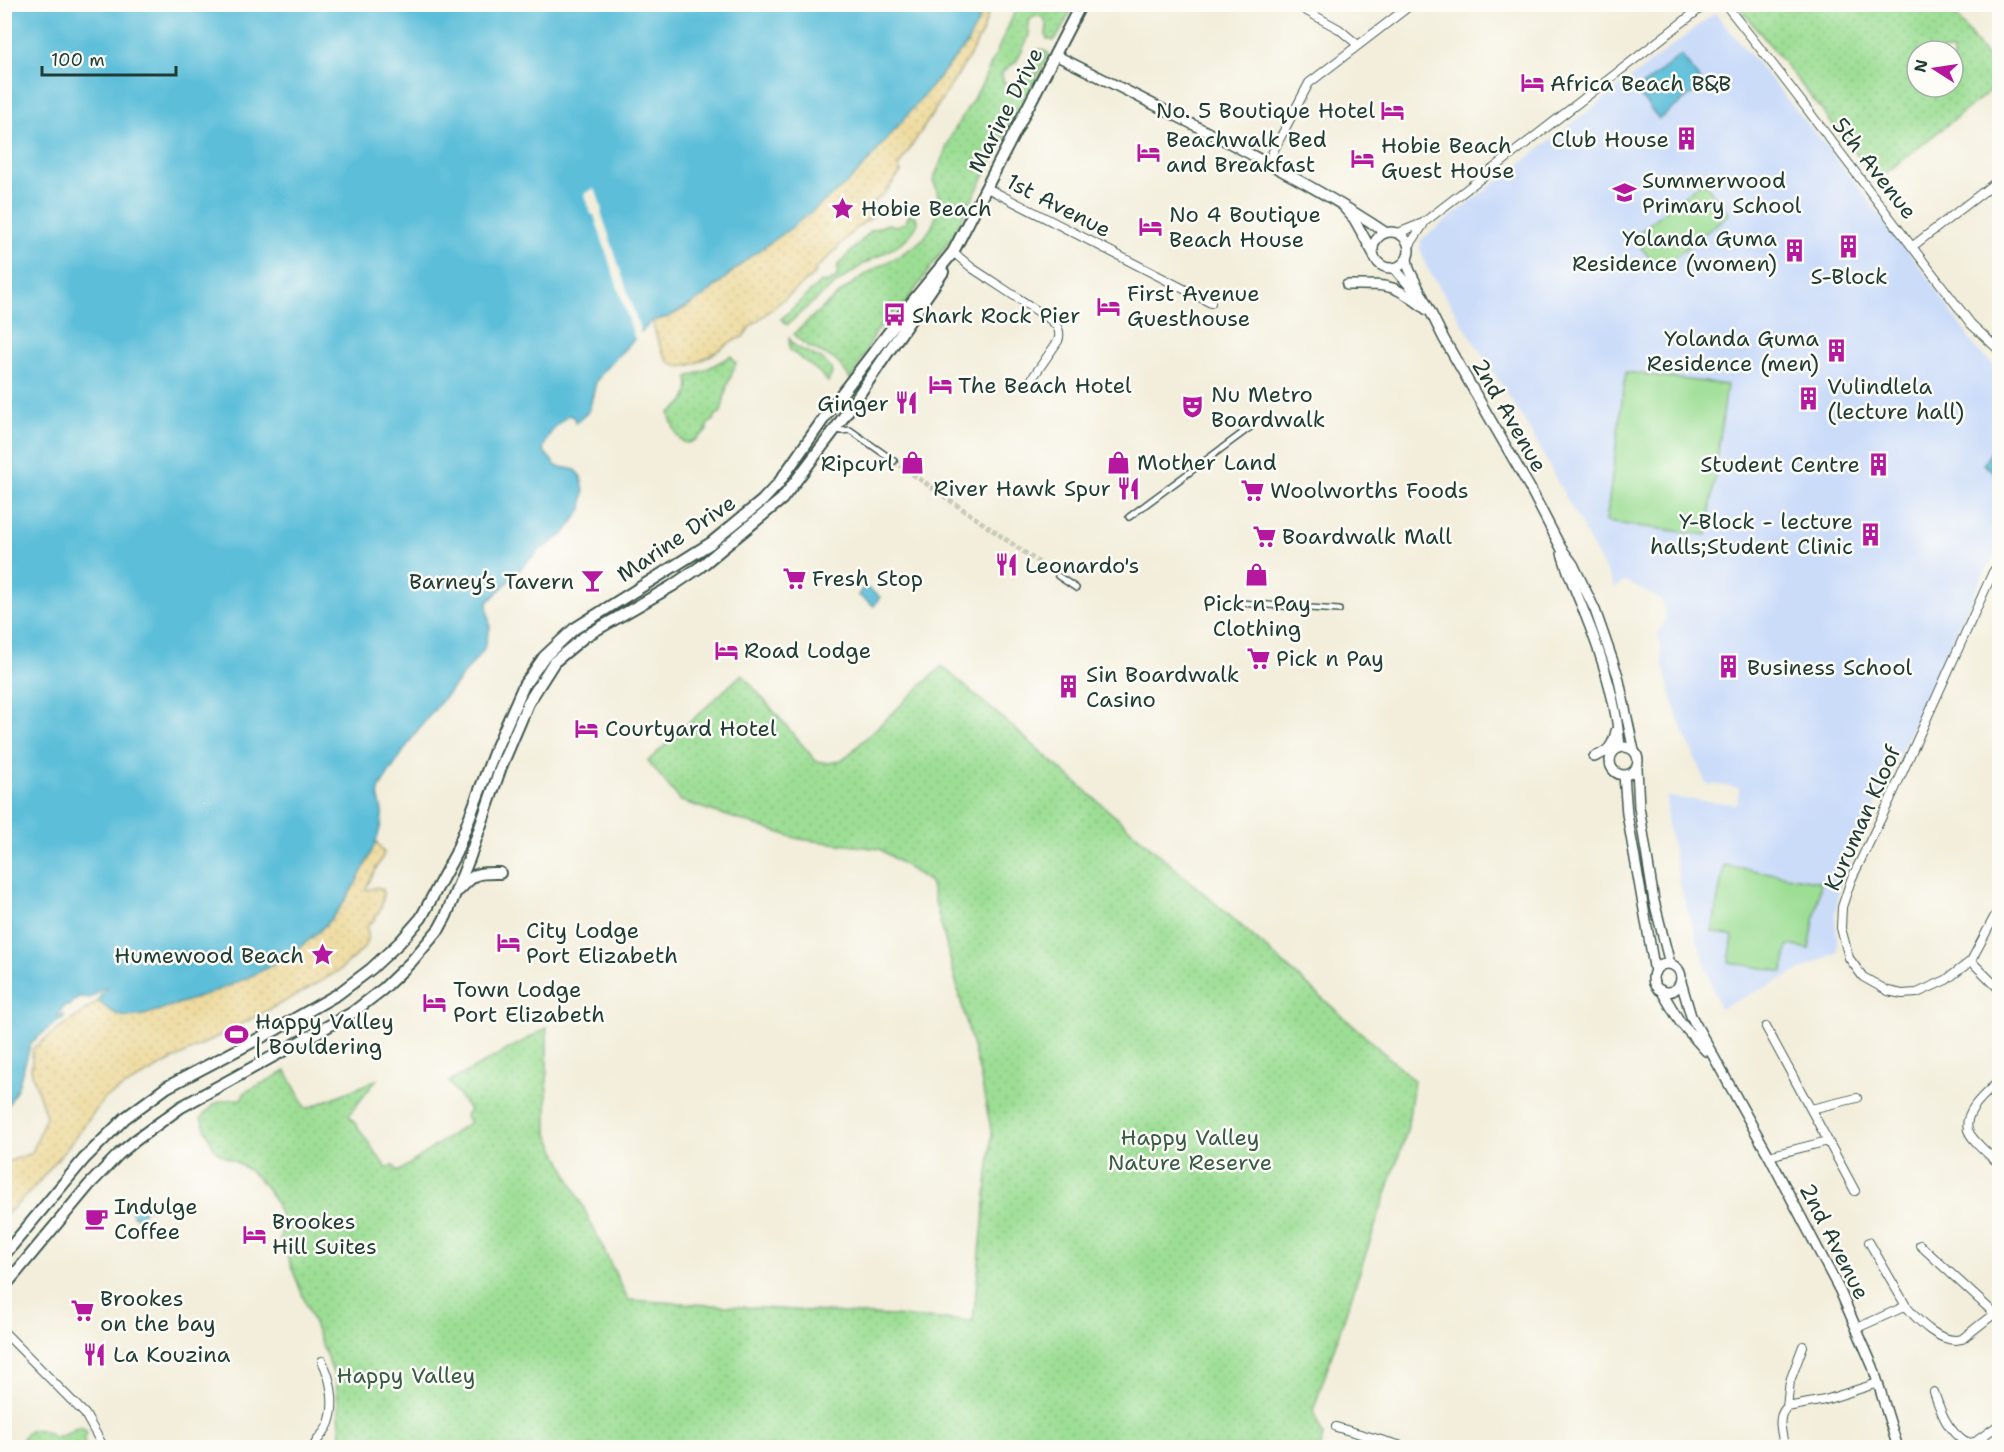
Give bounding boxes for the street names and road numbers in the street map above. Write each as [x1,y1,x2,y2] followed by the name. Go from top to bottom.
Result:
[961,42,1050,178] street label: Marine Drive
[1826,111,1923,225] street label: 5th Avenue
[1002,167,1116,244] street label: 1st Avenue
[1465,353,1554,478] street label: 2nd Avenue
[611,488,741,589] street label: Marine Drive
[1817,740,1908,895] street label: Kuruman Kloof
[1793,1178,1876,1304] street label: 2nd Avenue

